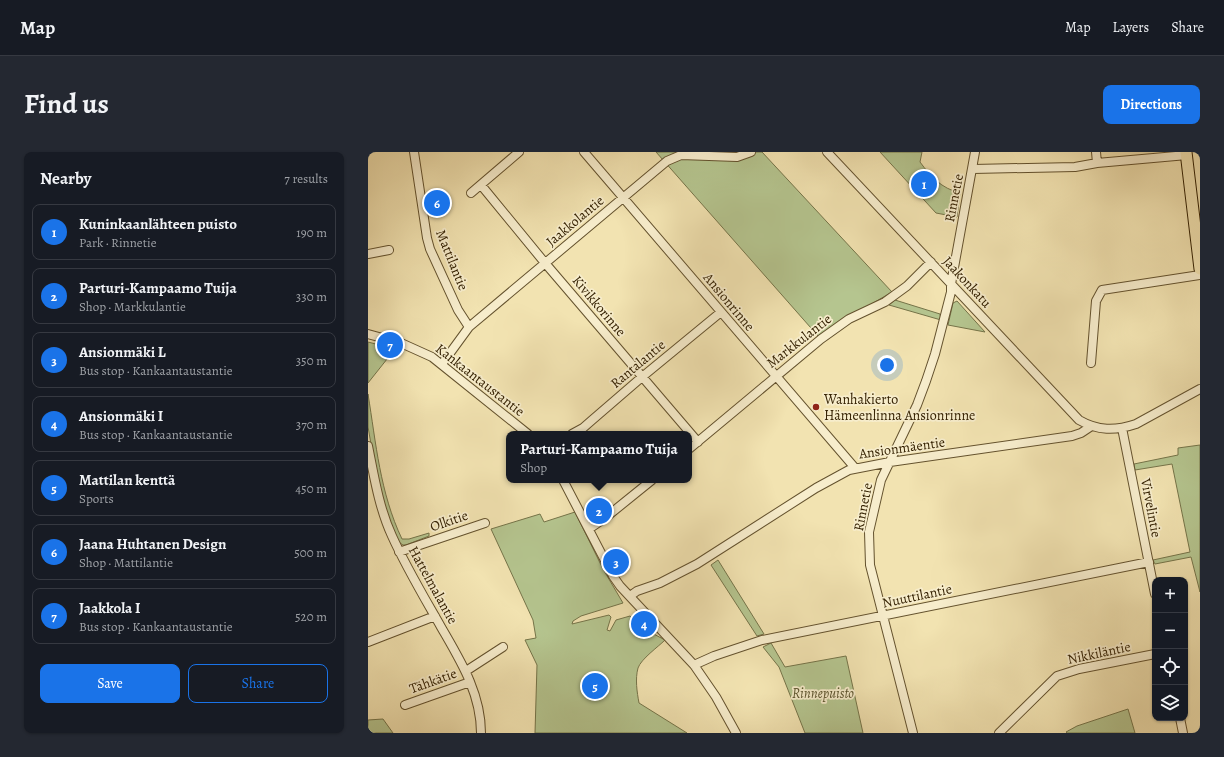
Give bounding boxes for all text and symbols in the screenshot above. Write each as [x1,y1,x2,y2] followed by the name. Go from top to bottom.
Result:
[20,15,55,41] text: Map
[1065,18,1091,37] text: Map
[1113,18,1149,37] text: Layers
[1171,18,1204,37] text: Share
[24,85,109,123] text: Find us
[1103,85,1200,124] button: Directions
[40,167,91,190] text: Nearby
[911,169,937,199] pin: 1
[284,170,328,187] text: 7 results
[940,172,968,224] street label: Rinnetie
[424,188,450,218] pin: 6
[542,191,608,251] street label: Jaakkolantie
[79,214,237,234] text: Kuninkaanlähteen puisto
[52,224,56,241] text: 1
[296,224,327,241] text: 190 m
[431,227,473,293] street label: Mattilantie
[79,234,156,251] text: Park · Rinnetie
[938,252,996,312] street label: Jaakonkatu
[698,268,759,335] street label: Ansionrinne
[568,271,630,341] street label: Kivikkorinne
[79,278,237,298] text: Parturi-Kampaamo Tuija
[51,288,57,305] text: 2
[296,288,327,305] text: 330 m
[79,298,186,315] text: Shop · Markkulantie
[763,310,835,372] street label: Markkulantie
[377,330,403,360] pin: 7
[607,335,669,393] street label: Rantalantie
[432,339,528,421] street label: Kankaantaustantie
[79,342,166,362] text: Ansionmäki L
[51,352,57,369] text: 3
[296,352,327,369] text: 350 m
[877,355,897,375] your location
[79,362,233,379] text: Bus stop · Kankaantaustantie
[823,390,975,425] place label: Wanhakierto Hämeenlinna Ansionrinne
[811,402,821,412] marker: Wanhakierto Hämeenlinna Ansionrinne
[79,406,163,426] text: Ansionmäki I
[51,416,57,433] text: 4
[296,416,327,433] text: 370 m
[79,426,233,443] text: Bus stop · Kankaantaustantie
[506,431,692,483] popup
[857,433,946,464] street label: Ansionmäentie
[520,439,678,459] text: Parturi-Kampaamo Tuija
[520,459,547,476] text: Shop
[79,470,175,490] text: Mattilan kenttä
[1136,476,1166,539] street label: Virvelintie
[51,480,57,497] text: 5
[295,480,327,497] text: 450 m
[849,481,877,533] street label: Rinnetie
[79,490,114,507] text: Sports
[586,496,612,526] pin: 2
[428,506,470,536] street label: Olkitie
[79,534,226,554] text: Jaana Huhtanen Design
[404,543,462,627] street label: Hattelmalantie
[51,544,57,561] text: 6
[294,544,327,561] text: 500 m
[603,547,629,577] pin: 3
[79,554,173,571] text: Shop · Mattilantie
[1152,577,1188,721] map controls
[1152,577,1188,613] button: +
[880,579,954,613] street label: Nuuttilantie
[79,598,140,618] text: Jaakkola I
[51,608,57,625] text: 7
[295,608,327,625] text: 520 m
[631,609,657,639] pin: 4
[1152,613,1188,649] button: −
[79,618,233,635] text: Bus stop · Kankaantaustantie
[1066,637,1132,669] street label: Nikkiläntie
[1152,649,1188,685] button: locate
[40,664,180,703] button: Save
[188,664,328,703] button: Share
[407,664,459,698] street label: Tähkätie
[582,671,608,701] pin: 5
[792,684,854,703] park label: Rinnepuisto
[1152,685,1188,721] button: layers

